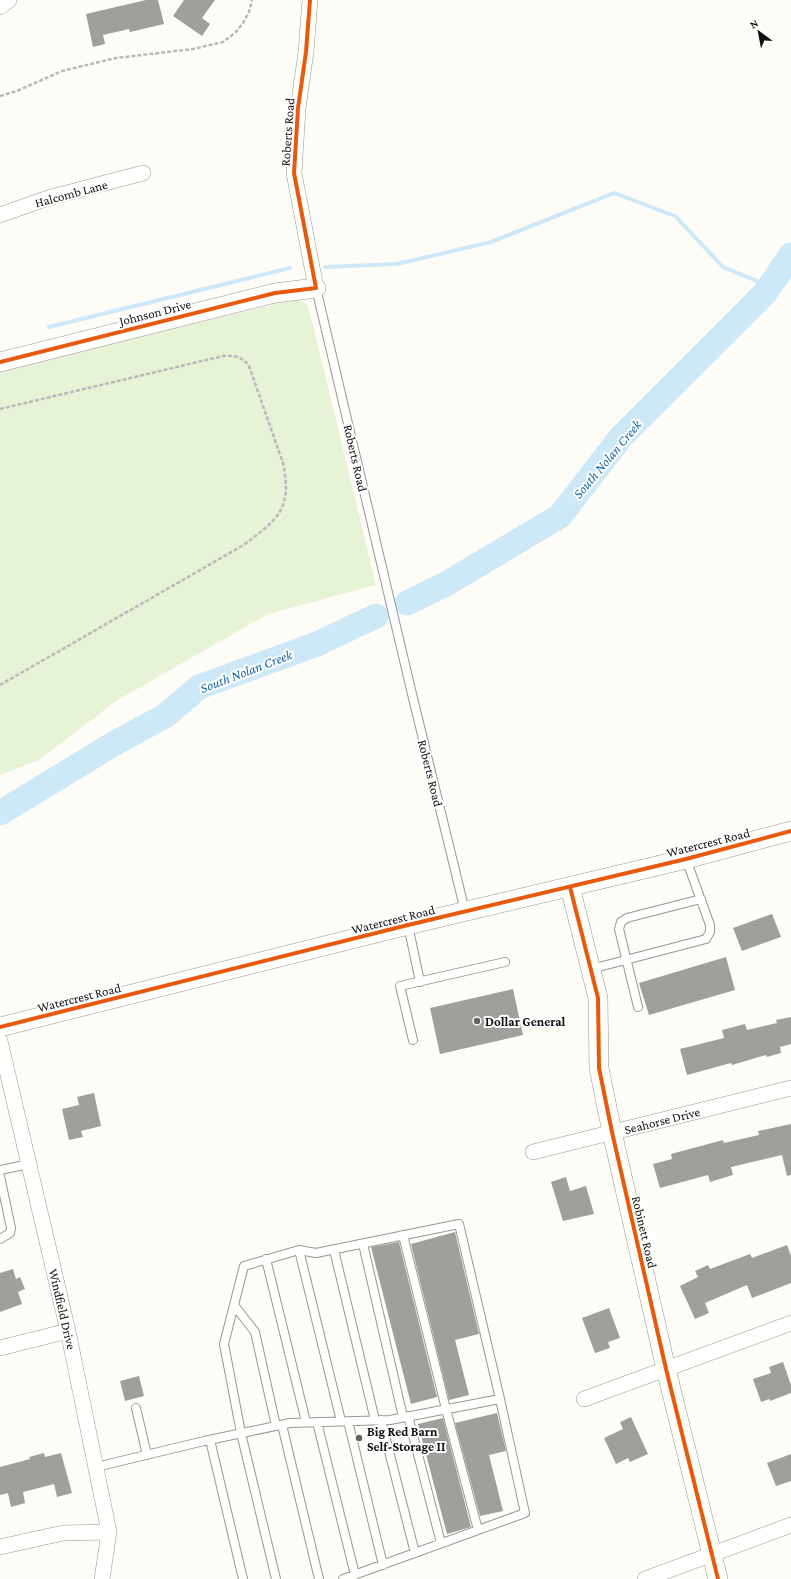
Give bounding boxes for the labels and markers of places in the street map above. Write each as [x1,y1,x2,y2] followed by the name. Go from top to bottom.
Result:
[485,1014,566,1029] place label: Dollar General
[472,1016,482,1026] marker: Dollar General
[367,1424,445,1454] place label: Big Red Barn Self-Storage II
[354,1433,364,1443] marker: Big Red Barn Self-Storage II

